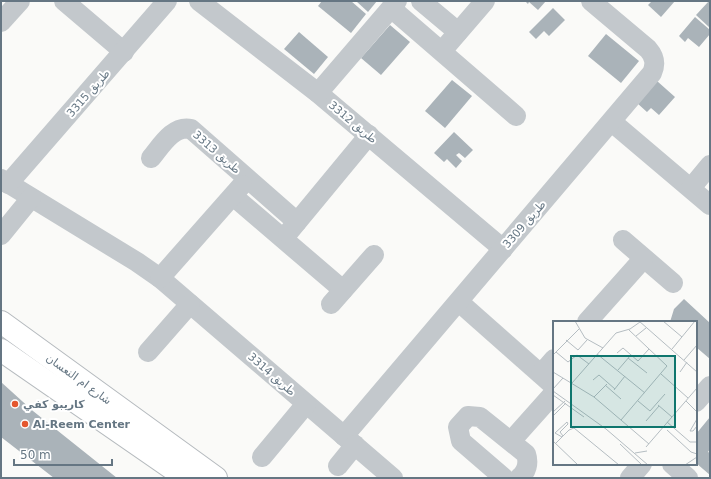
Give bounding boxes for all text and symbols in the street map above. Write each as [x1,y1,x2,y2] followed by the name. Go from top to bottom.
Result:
[64,67,113,120] street label: طريق 3315
[325,99,379,147] street label: طريق 3312
[190,128,243,177] street label: طريق 3313
[500,198,549,251] street label: طريق 3309
[553,321,697,465] inset map
[245,350,298,399] street label: طريق 3314
[43,351,114,407] street label: شارع ام النعسان
[23,398,85,411] place label: كاريبو كفي
[10,399,20,409] marker: كاريبو كفي
[33,418,131,431] place label: Al-Reem Center
[20,419,30,429] marker: Al-Reem Center
[14,441,112,467] scale bar
[20,448,51,462] text: 50 m

